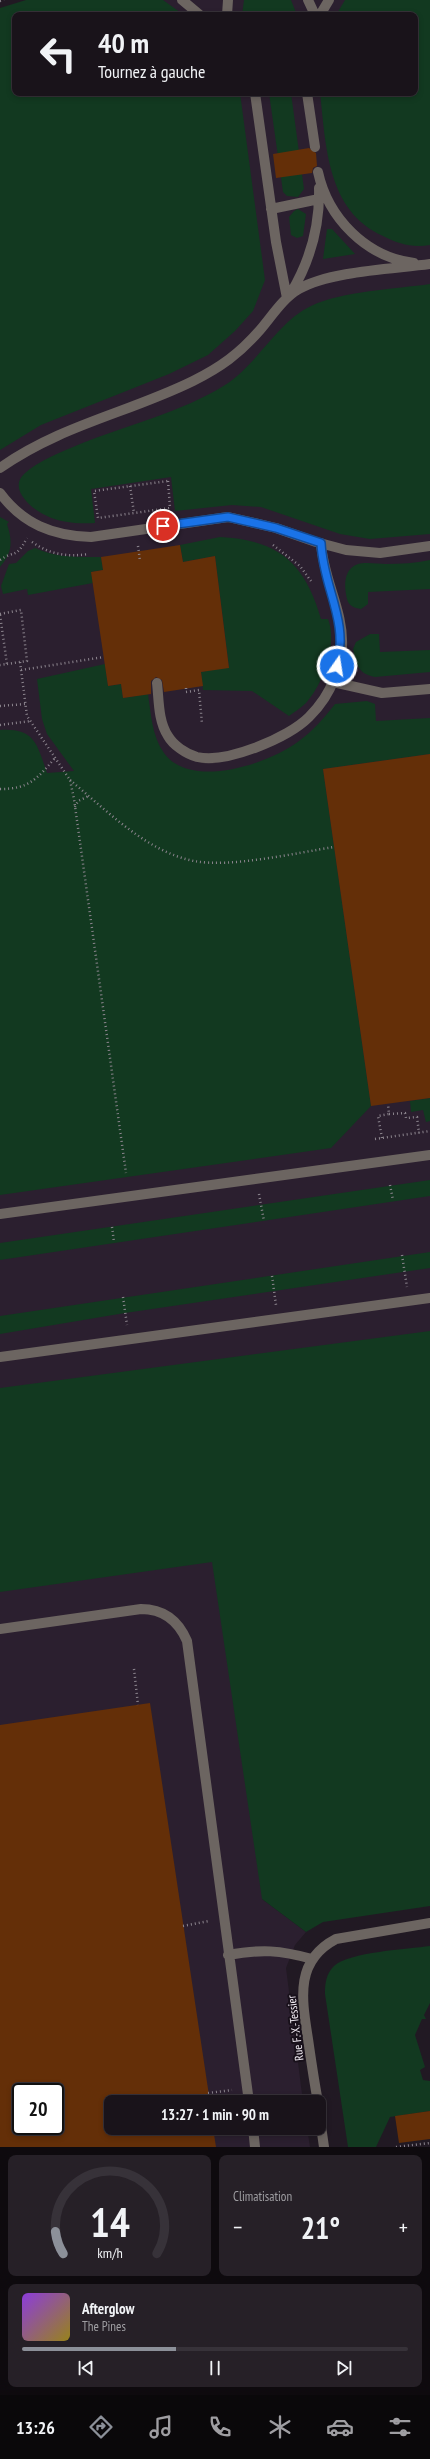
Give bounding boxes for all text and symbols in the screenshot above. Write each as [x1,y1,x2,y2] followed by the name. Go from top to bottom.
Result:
[98,24,149,61] text: 40 m
[32,28,84,80] icon: left
[98,60,205,83] text: Tournez à gauche
[146,509,180,543] pin
[152,515,174,537] icon: arrive
[316,645,358,687] position arrow
[283,1994,306,2062] street label: Rue F.-X.-Tessier
[12,2083,64,2135] speed limit sign: 20
[161,2105,269,2124] text: 13:27 · 1 min · 90 m
[233,2188,292,2205] text: Climatisation
[90,2194,129,2247] text: 14
[301,2208,340,2247] text: 21°
[233,2213,242,2241] text: −
[399,2213,408,2241] text: +
[97,2242,122,2261] text: km/h
[82,2299,134,2318] text: Afterglow
[82,2318,126,2335] text: The Pines
[75,2357,97,2379] icon: previous
[204,2357,226,2379] icon: pause
[333,2357,355,2379] icon: next
[87,2413,115,2441] icon: directions
[147,2413,175,2441] icon: music
[206,2413,234,2441] icon: phone
[266,2413,294,2441] icon: climate
[326,2413,354,2441] icon: car
[386,2413,414,2441] icon: filters
[16,2416,55,2439] text: 13:26

